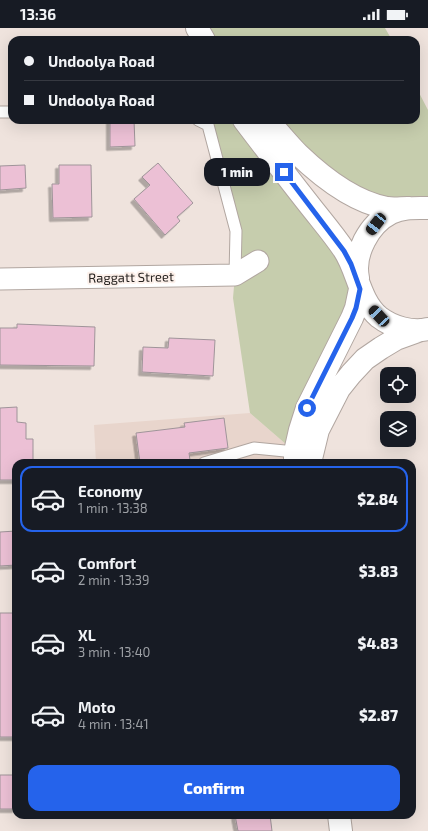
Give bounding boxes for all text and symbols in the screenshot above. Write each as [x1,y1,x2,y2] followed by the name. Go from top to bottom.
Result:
[20,5,56,23] text: 13:36
[48,52,155,70] text: Undoolya Road
[48,91,155,109] text: Undoolya Road
[204,158,270,186] callout: 1 min
[275,163,293,181] route end
[221,164,253,180] text: 1 min
[364,211,388,237] car
[88,268,174,286] street label: Raggatt Street
[366,303,392,329] car
[380,367,416,447] map controls
[380,367,416,403] button: locate
[298,399,316,417] route start
[380,411,416,447] button: layers
[30,481,66,517] icon: car
[78,482,143,500] text: Economy
[357,490,398,508] text: $2.84
[78,500,148,516] text: 1 min · 13:38
[30,553,66,589] icon: car
[78,554,136,572] text: Comfort
[359,562,398,580] text: $3.83
[78,572,149,588] text: 2 min · 13:39
[30,625,66,661] icon: car
[78,626,96,644] text: XL
[358,634,398,652] text: $4.83
[78,644,150,660] text: 3 min · 13:40
[30,697,66,733] icon: car
[78,698,116,716] text: Moto
[359,706,398,724] text: $2.87
[78,716,149,732] text: 4 min · 13:41
[28,765,400,811] button: Confirm

